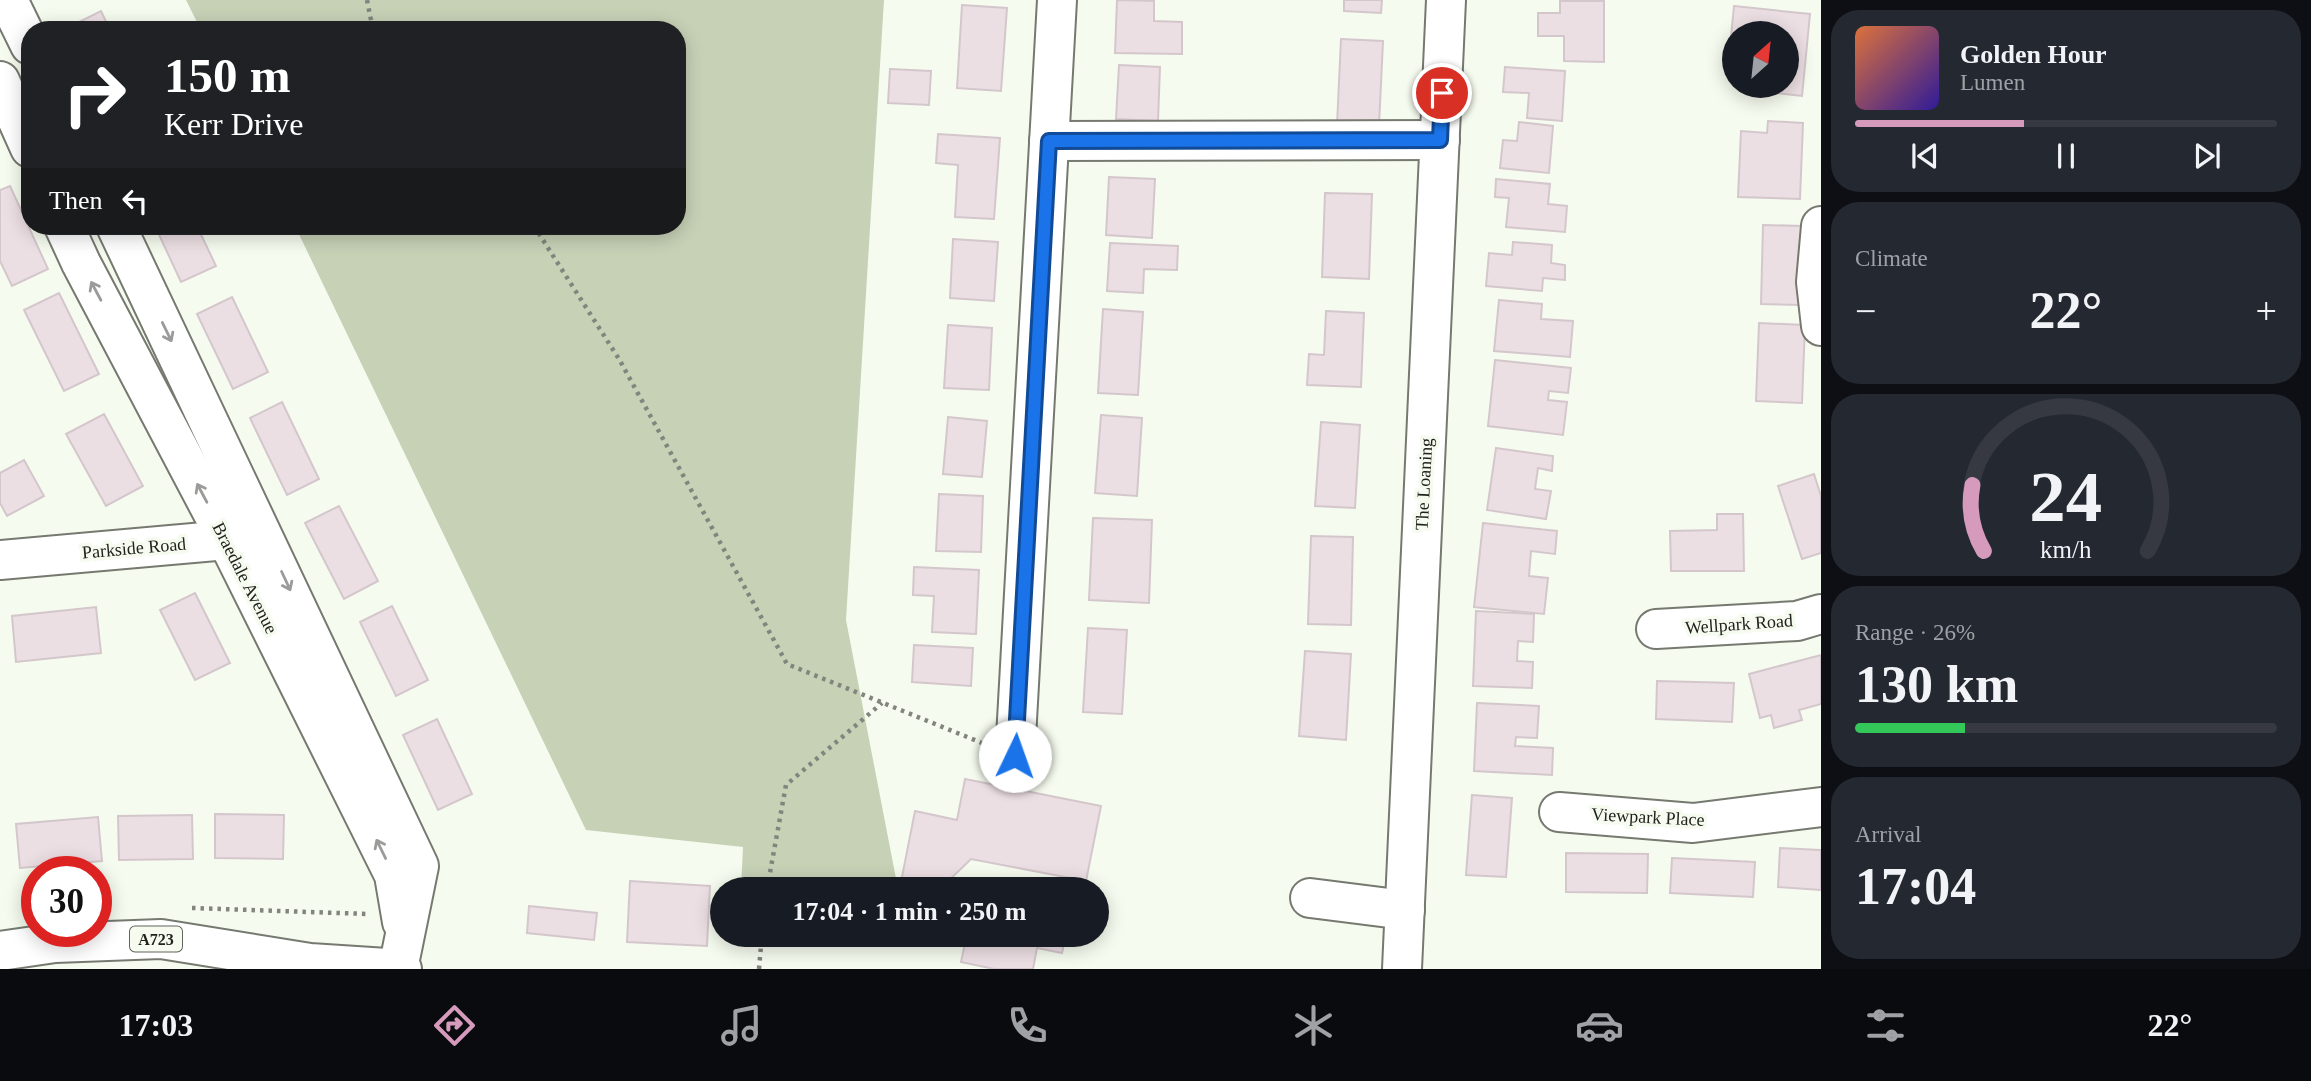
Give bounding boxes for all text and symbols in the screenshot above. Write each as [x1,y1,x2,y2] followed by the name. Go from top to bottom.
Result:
[1722,21,1799,98] north arrow
[1722,21,1799,98] map controls
[1960,40,2107,69] text: Golden Hour
[164,48,291,103] text: 150 m
[49,49,140,140] icon: right
[1412,63,1472,123] pin
[1960,70,2025,95] text: Lumen
[1423,74,1461,112] icon: arrive
[164,106,303,142] text: Kerr Drive
[1906,137,1944,175] icon: previous
[2047,137,2085,175] icon: pause
[2188,137,2226,175] icon: next
[116,182,154,220] icon: left
[49,186,102,215] text: Then
[1855,246,1928,271] text: Climate
[89,281,102,302] one-way arrow
[2030,282,2102,339] text: 22°
[1855,290,1876,332] text: −
[2256,290,2277,332] text: +
[161,321,174,342] one-way arrow
[1412,437,1436,531] street label: The Loaning
[2030,456,2102,537] text: 24
[195,483,209,503] one-way arrow
[208,519,282,637] street label: Braedale Avenue
[81,533,187,563] street label: Parkside Road
[2040,535,2092,562] text: km/h
[279,570,293,591] one-way arrow
[1684,610,1794,638] street label: Wellpark Road
[1855,620,1975,645] text: Range · 26%
[1855,656,2018,713] text: 130 km
[978,719,1052,793] position arrow
[1591,804,1705,830] street label: Viewpark Place
[1855,822,1921,847] text: Arrival
[373,839,387,860] one-way arrow
[21,856,112,947] speed limit sign: 30
[1855,858,1976,915] text: 17:04
[793,897,1027,926] text: 17:04 · 1 min · 250 m
[130,926,182,951] road number: A723
[430,1001,479,1050] icon: directions
[717,1001,766,1050] icon: music
[1003,1001,1052,1050] icon: phone
[1289,1001,1338,1050] icon: climate
[1575,1001,1624,1050] icon: car
[1861,1001,1910,1050] icon: filters
[119,1007,193,1043] text: 17:03
[2148,1007,2192,1043] text: 22°

